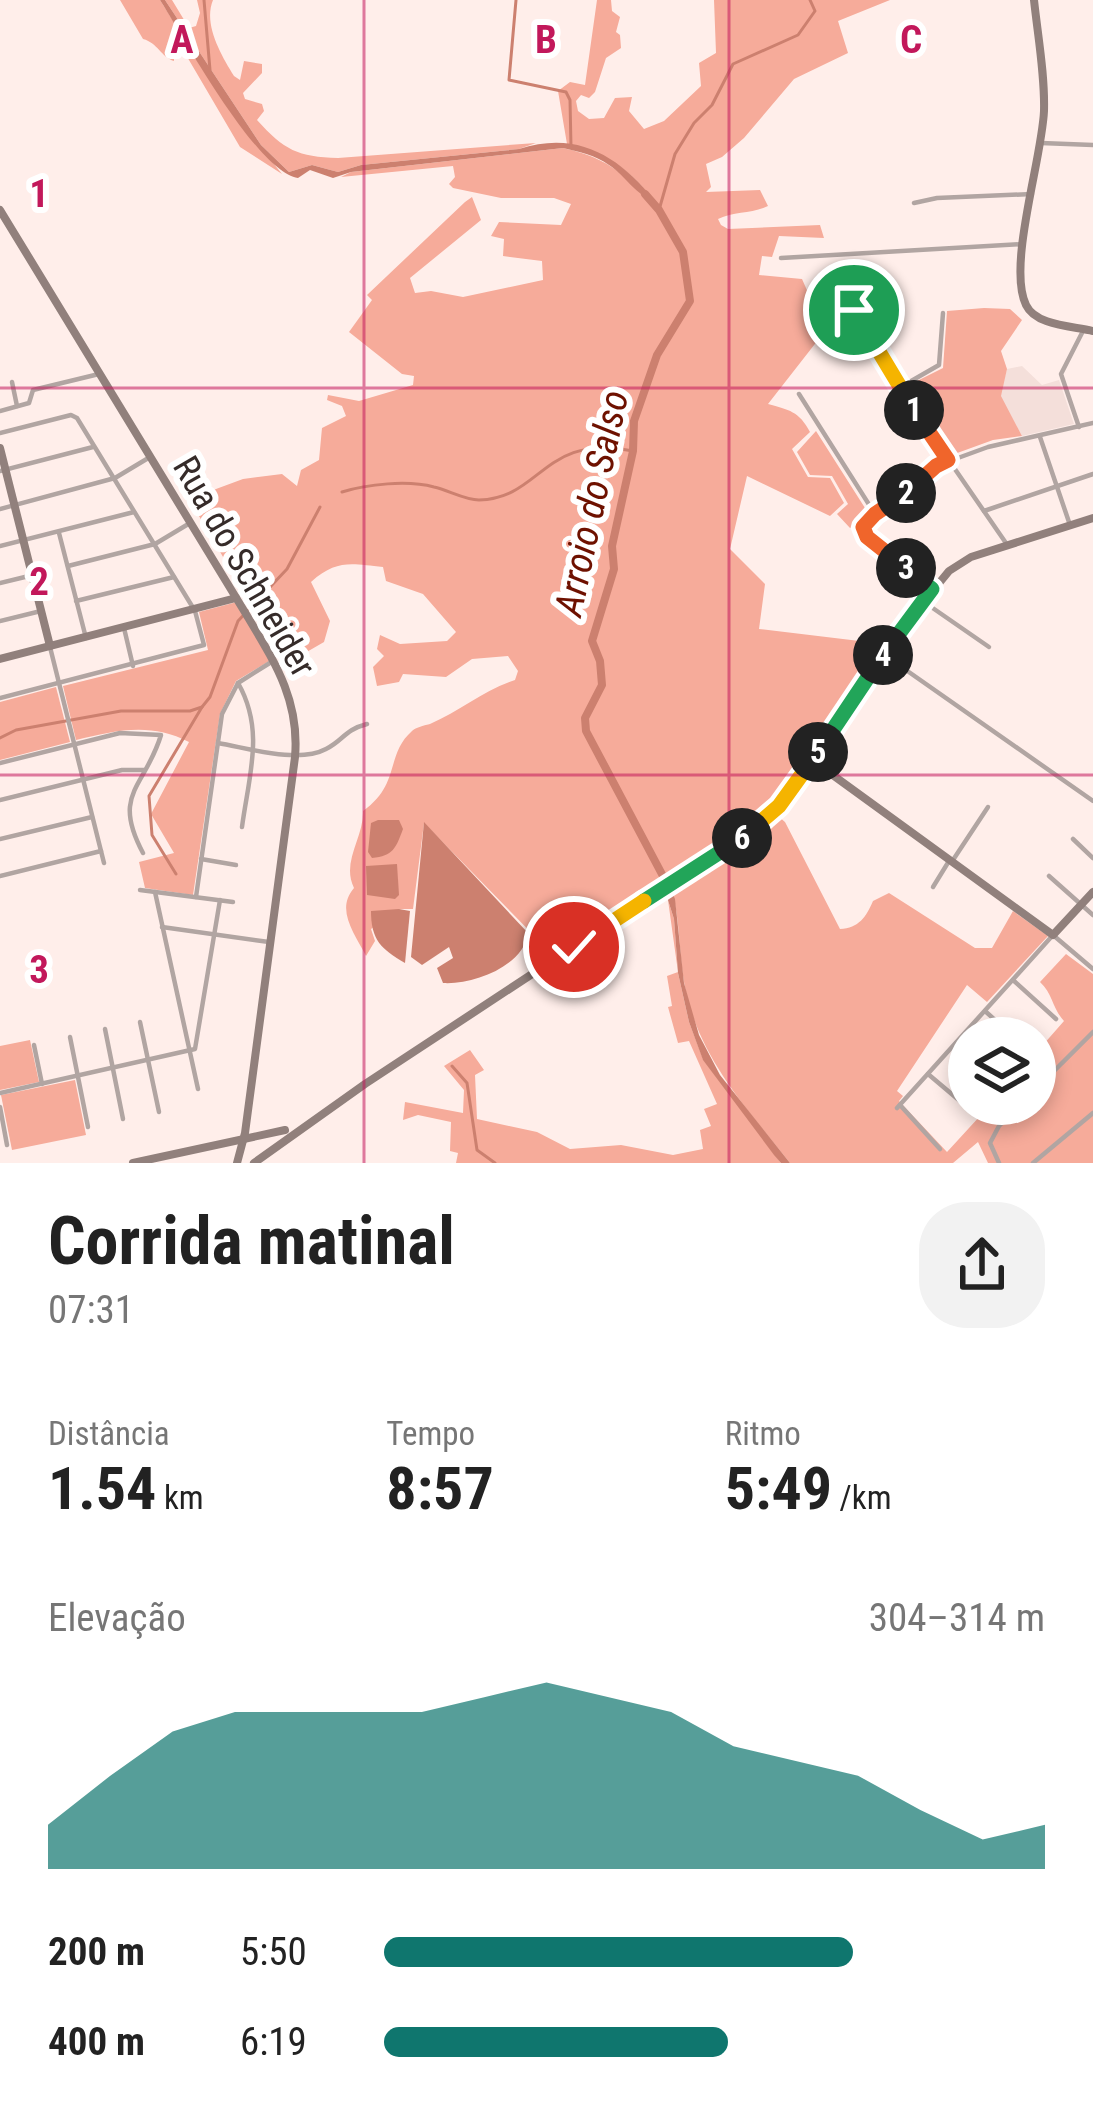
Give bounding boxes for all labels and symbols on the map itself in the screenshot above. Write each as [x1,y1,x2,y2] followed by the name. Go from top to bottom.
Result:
[170,17,194,63] text: A
[535,17,557,63] text: B
[900,17,922,63] text: C
[29,171,49,217] text: 1
[803,259,905,361] pin
[884,380,944,440] pin: 1
[545,386,638,622] water label: Arroio do Salso
[164,449,324,684] street label: Rua do Schneider
[876,463,936,523] pin: 2
[876,538,936,598] pin: 3
[29,559,49,605] text: 2
[853,625,913,685] pin: 4
[788,722,848,782] pin: 5
[712,808,772,868] pin: 6
[523,896,625,998] pin
[29,947,49,993] text: 3

